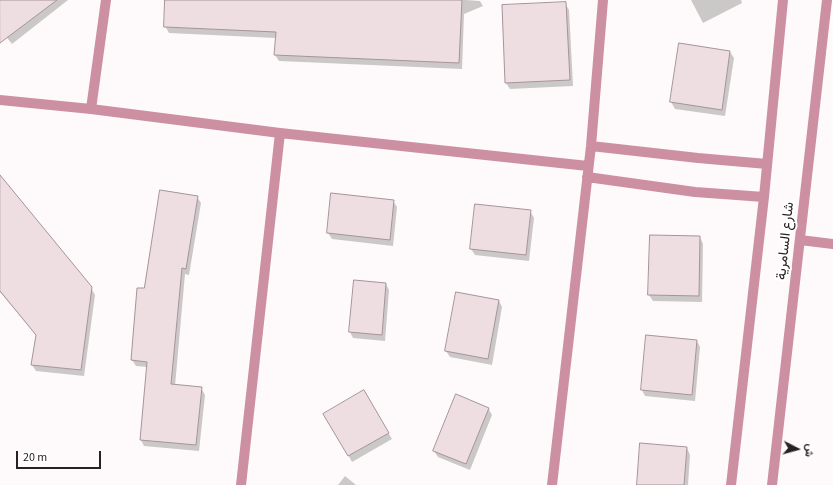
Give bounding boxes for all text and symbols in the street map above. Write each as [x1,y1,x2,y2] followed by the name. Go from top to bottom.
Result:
[774,201,798,281] street label: شارع السامرية
[777,429,817,469] north arrow
[18,443,103,469] scale bar
[801,443,818,458] text: ش
[23,449,47,466] text: 20 m

